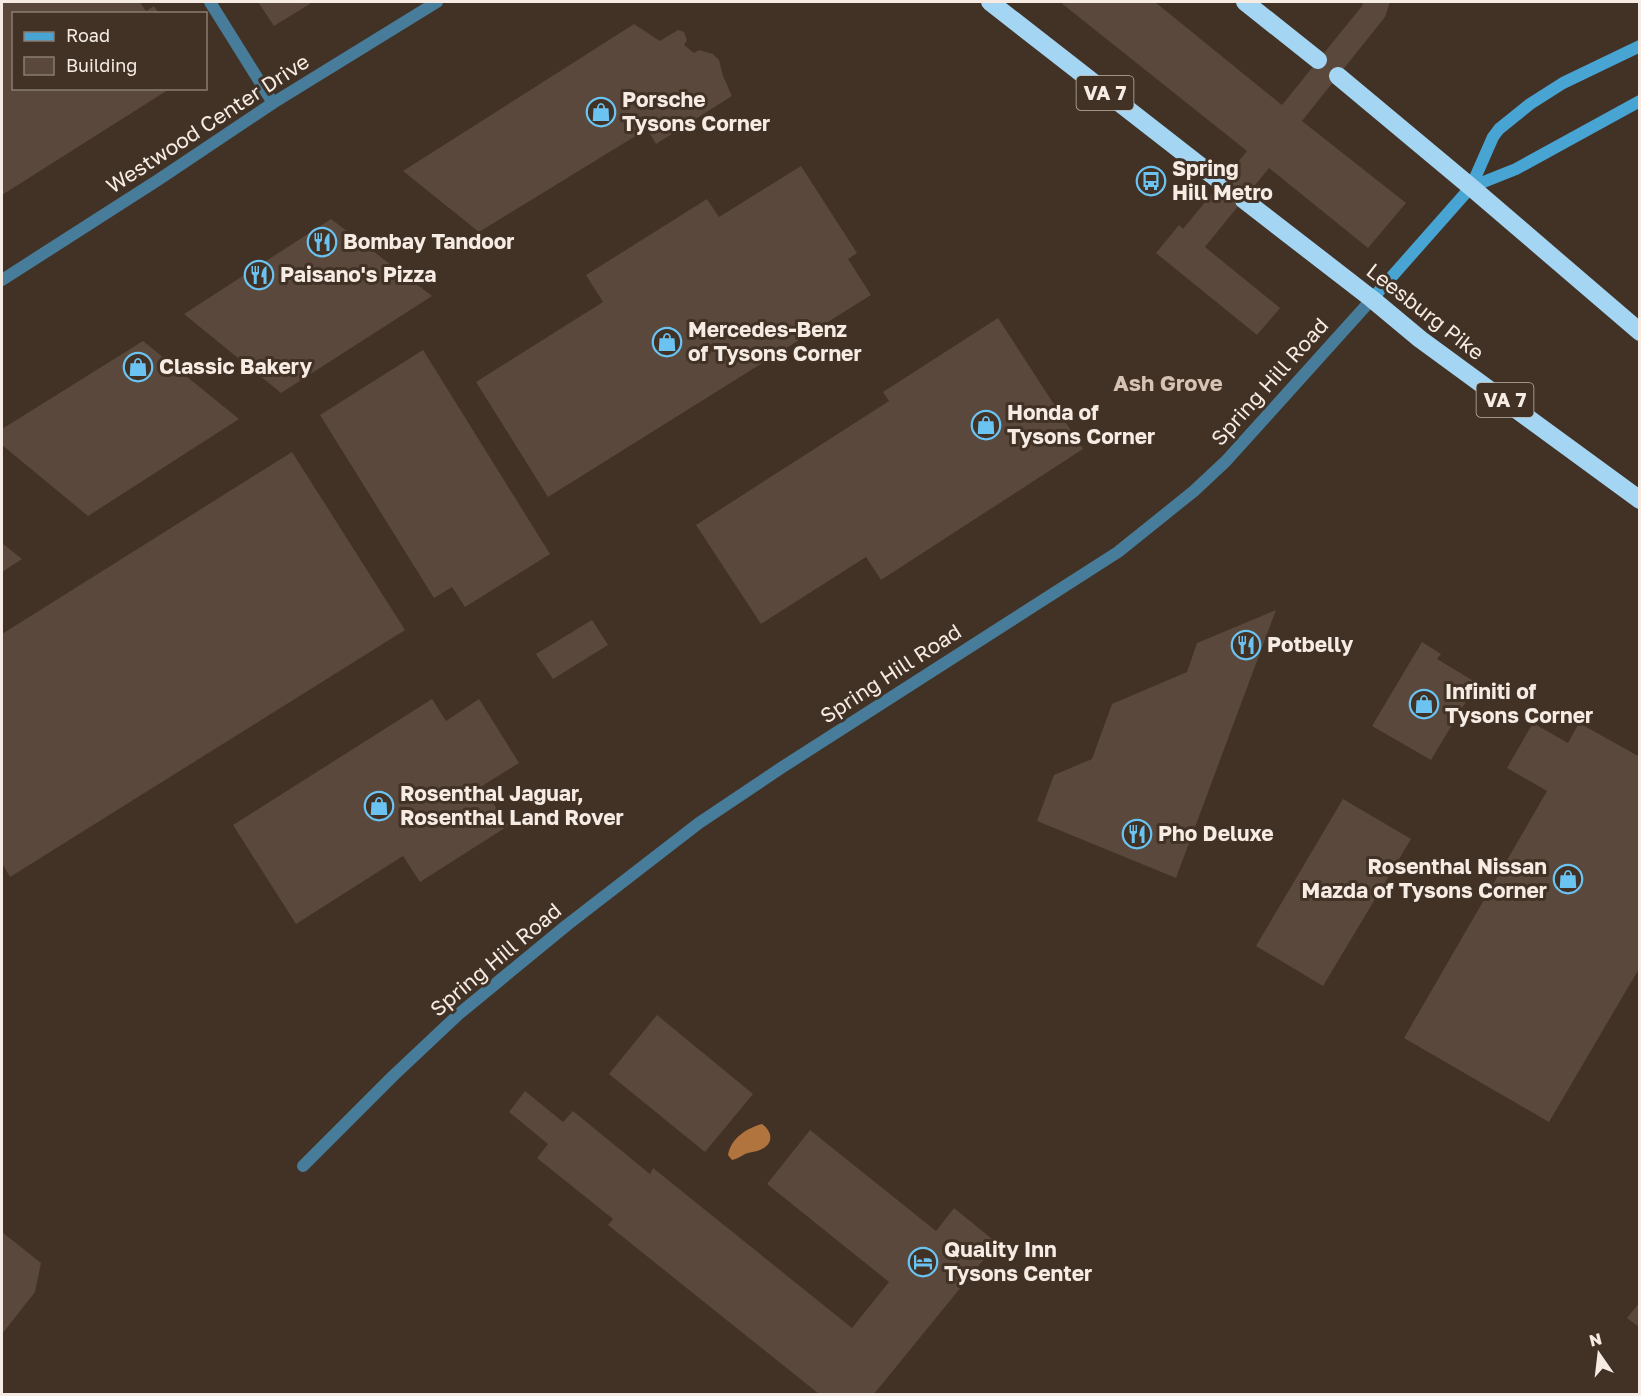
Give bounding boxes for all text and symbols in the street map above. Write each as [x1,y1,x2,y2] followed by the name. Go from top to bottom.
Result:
[12,12,207,90] legend
[66,24,110,46] text: Road
[101,48,314,199] street label: Westwood Center Drive
[66,54,137,76] text: Building
[1076,76,1134,110] road number: VA 7
[622,86,770,136] place label: Porsche Tysons Corner
[585,96,617,128] shop icon: Porsche Tysons Corner
[1172,155,1273,205] place label: Spring Hill Metro
[1135,165,1167,197] bus stop icon: Spring Hill Metro
[306,226,338,258] restaurant icon: Bombay Tandoor
[343,228,515,254] place label: Bombay Tandoor
[1362,257,1490,365] street label: Leesburg Pike
[243,259,275,291] restaurant icon: Paisano's Pizza
[280,261,436,287] place label: Paisano's Pizza
[1205,312,1333,451] street label: Spring Hill Road
[688,316,862,366] place label: Mercedes-Benz of Tysons Corner
[651,326,683,358] shop icon: Mercedes-Benz of Tysons Corner
[122,351,154,383] shop icon: Classic Bakery
[159,353,313,379] place label: Classic Bakery
[1113,369,1223,396] district label: Ash Grove
[1476,383,1534,417] road number: VA 7
[1007,399,1155,449] place label: Honda of Tysons Corner
[970,409,1002,441] shop icon: Honda of Tysons Corner
[815,618,966,728] street label: Spring Hill Road
[1230,629,1262,661] restaurant icon: Potbelly
[1267,631,1354,657] place label: Potbelly
[1445,678,1593,728] place label: Infiniti of Tysons Corner
[1408,688,1440,720] shop icon: Infiniti of Tysons Corner
[400,780,624,830] place label: Rosenthal Jaguar, Rosenthal Land Rover
[363,790,395,822] shop icon: Rosenthal Jaguar, Rosenthal Land Rover
[1121,818,1153,850] restaurant icon: Pho Deluxe
[1158,820,1274,846] place label: Pho Deluxe
[1301,853,1547,903] place label: Rosenthal Nissan Mazda of Tysons Corner
[1552,863,1584,895] shop icon: Rosenthal Nissan Mazda of Tysons Corner
[425,897,566,1022] street label: Spring Hill Road
[944,1236,1092,1286] place label: Quality Inn Tysons Center
[907,1246,939,1278] hotel icon: Quality Inn Tysons Center
[1569,1324,1629,1384] north arrow
[1587,1328,1604,1351] text: N

